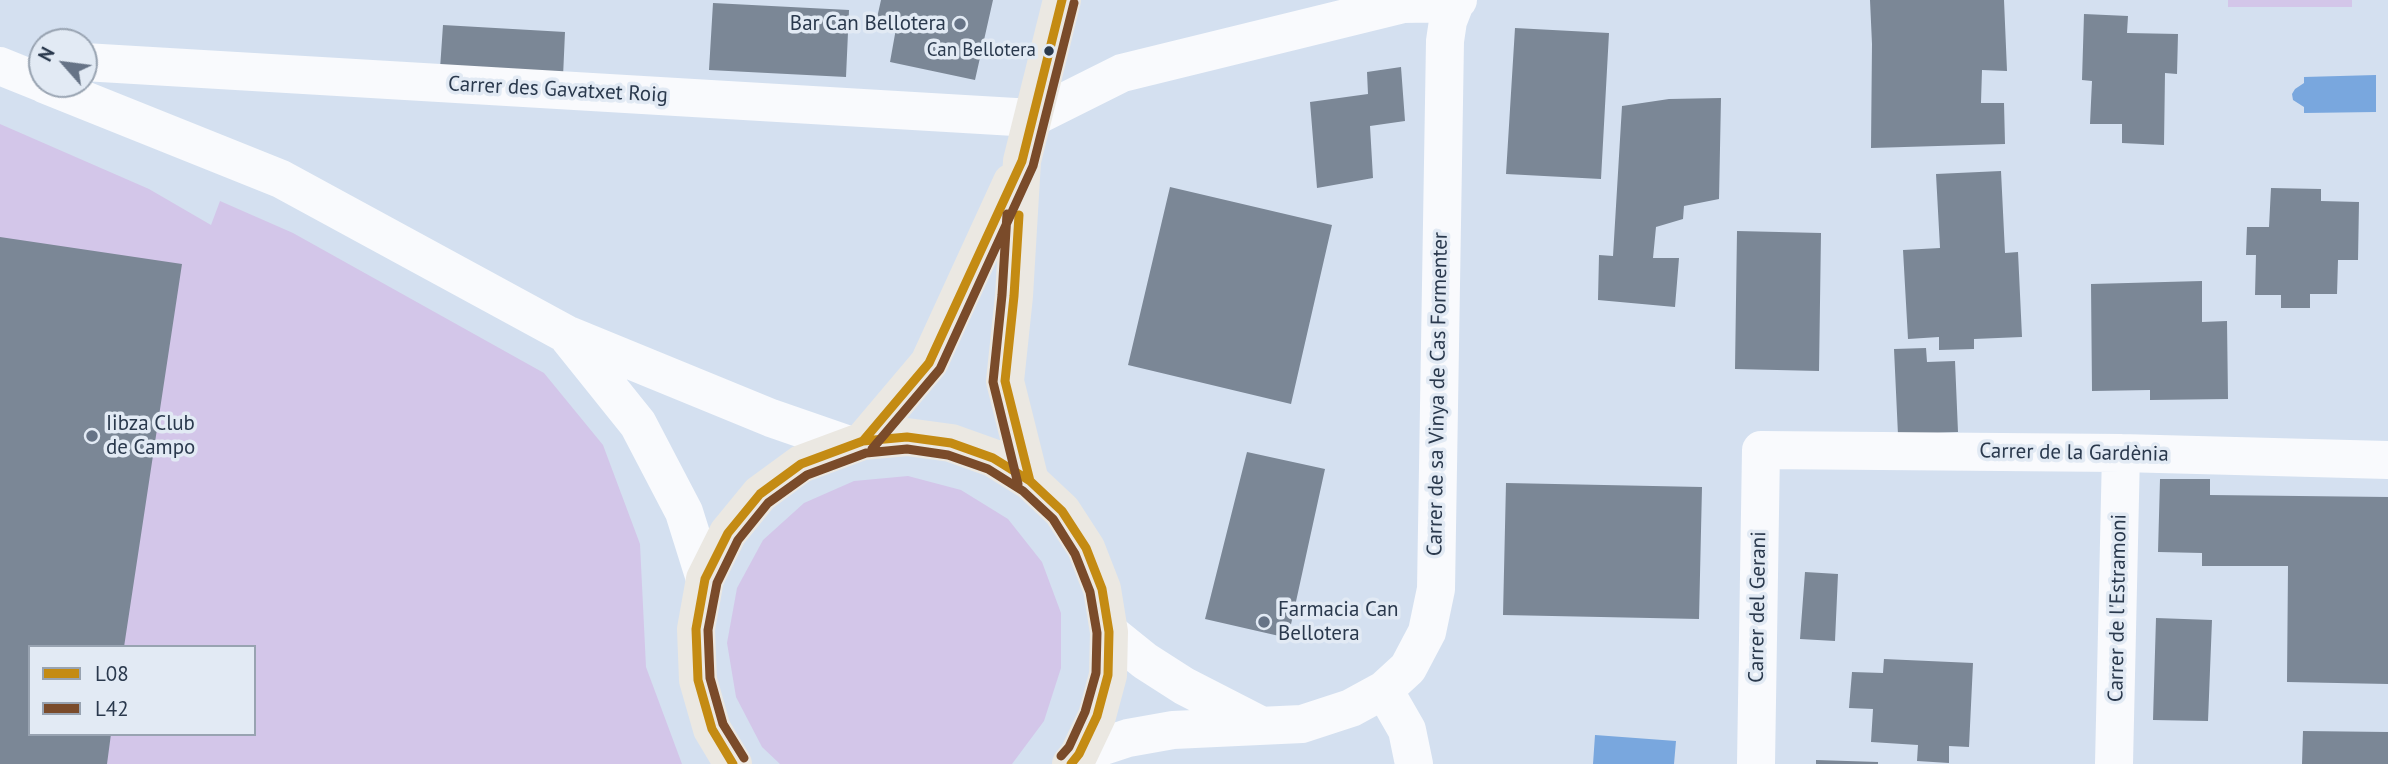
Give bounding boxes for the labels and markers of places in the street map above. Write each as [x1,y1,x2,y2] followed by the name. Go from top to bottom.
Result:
[790,11,946,37] place label: Bar Can Bellotera
[952,16,968,32] marker: Bar Can Bellotera
[927,40,1036,62] place label: Can Bellotera
[1042,44,1056,58] marker: Can Bellotera
[106,411,195,461] place label: Iibza Club de Campo
[84,428,100,444] marker: Iibza Club de Campo
[1278,597,1399,647] place label: Farmacia Can Bellotera
[1256,614,1272,630] marker: Farmacia Can Bellotera

